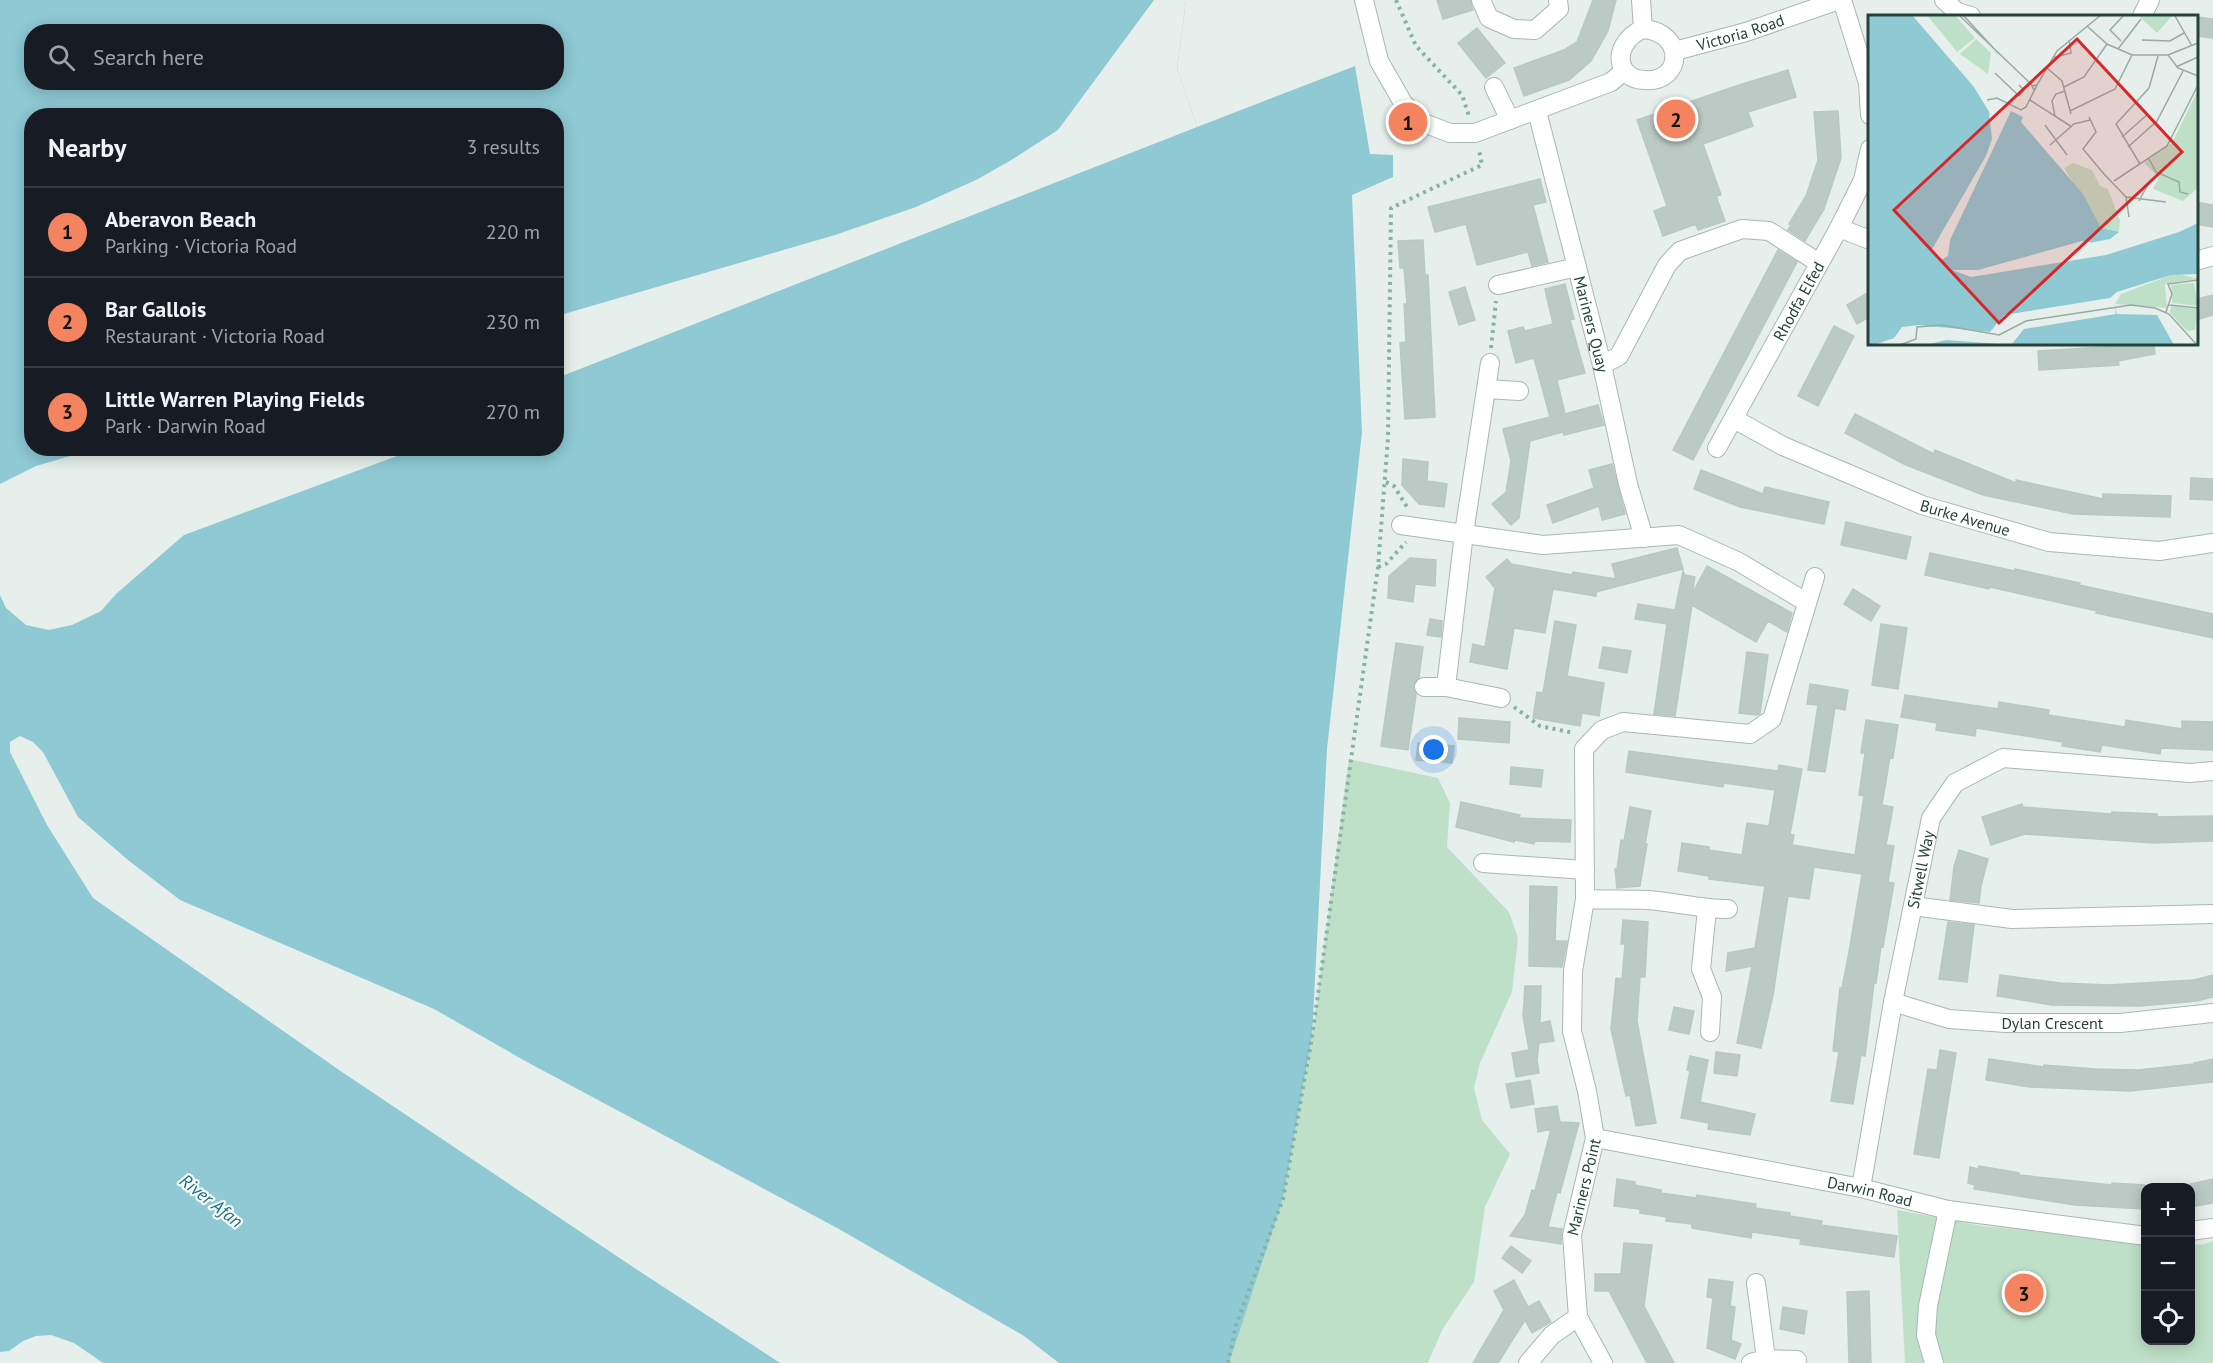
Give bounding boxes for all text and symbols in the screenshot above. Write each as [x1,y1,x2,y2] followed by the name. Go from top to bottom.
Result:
[1694,10,1787,55] street label: Victoria Road
[1868,15,2198,345] inset map
[24,24,564,90] search box
[45,41,78,74] icon: search
[93,43,204,71] text: Search here
[1656,96,1696,142] pin: 2
[1388,100,1428,144] pin: 1
[48,131,126,164] text: Nearby
[467,134,540,160] text: 3 results
[105,205,256,233] text: Aberavon Beach
[62,219,73,245] text: 1
[486,219,540,245] text: 220 m
[105,233,297,259] text: Parking · Victoria Road
[1768,258,1829,344] street label: Rhodfa Elfed
[1570,274,1613,375] street label: Mariners Quay
[105,295,206,323] text: Bar Gallois
[62,309,73,335] text: 2
[486,309,540,335] text: 230 m
[105,323,325,349] text: Restaurant · Victoria Road
[105,385,365,413] text: Little Warren Playing Fields
[62,399,73,425] text: 3
[486,399,540,425] text: 270 m
[105,413,266,439] text: Park · Darwin Road
[1918,495,2013,540] street label: Burke Avenue
[1419,735,1448,764] your location
[1903,828,1938,910] street label: Sitwell Way
[2001,1013,2104,1033] street label: Dylan Crescent
[1562,1136,1605,1237] street label: Mariners Point
[175,1169,248,1232] water label: River Afan
[1826,1172,1915,1211] street label: Darwin Road
[2141,1183,2195,1345] map controls
[2141,1183,2195,1237] button: +
[2141,1237,2195,1291] button: −
[2004,1270,2044,1316] pin: 3
[2141,1291,2195,1345] button: locate

